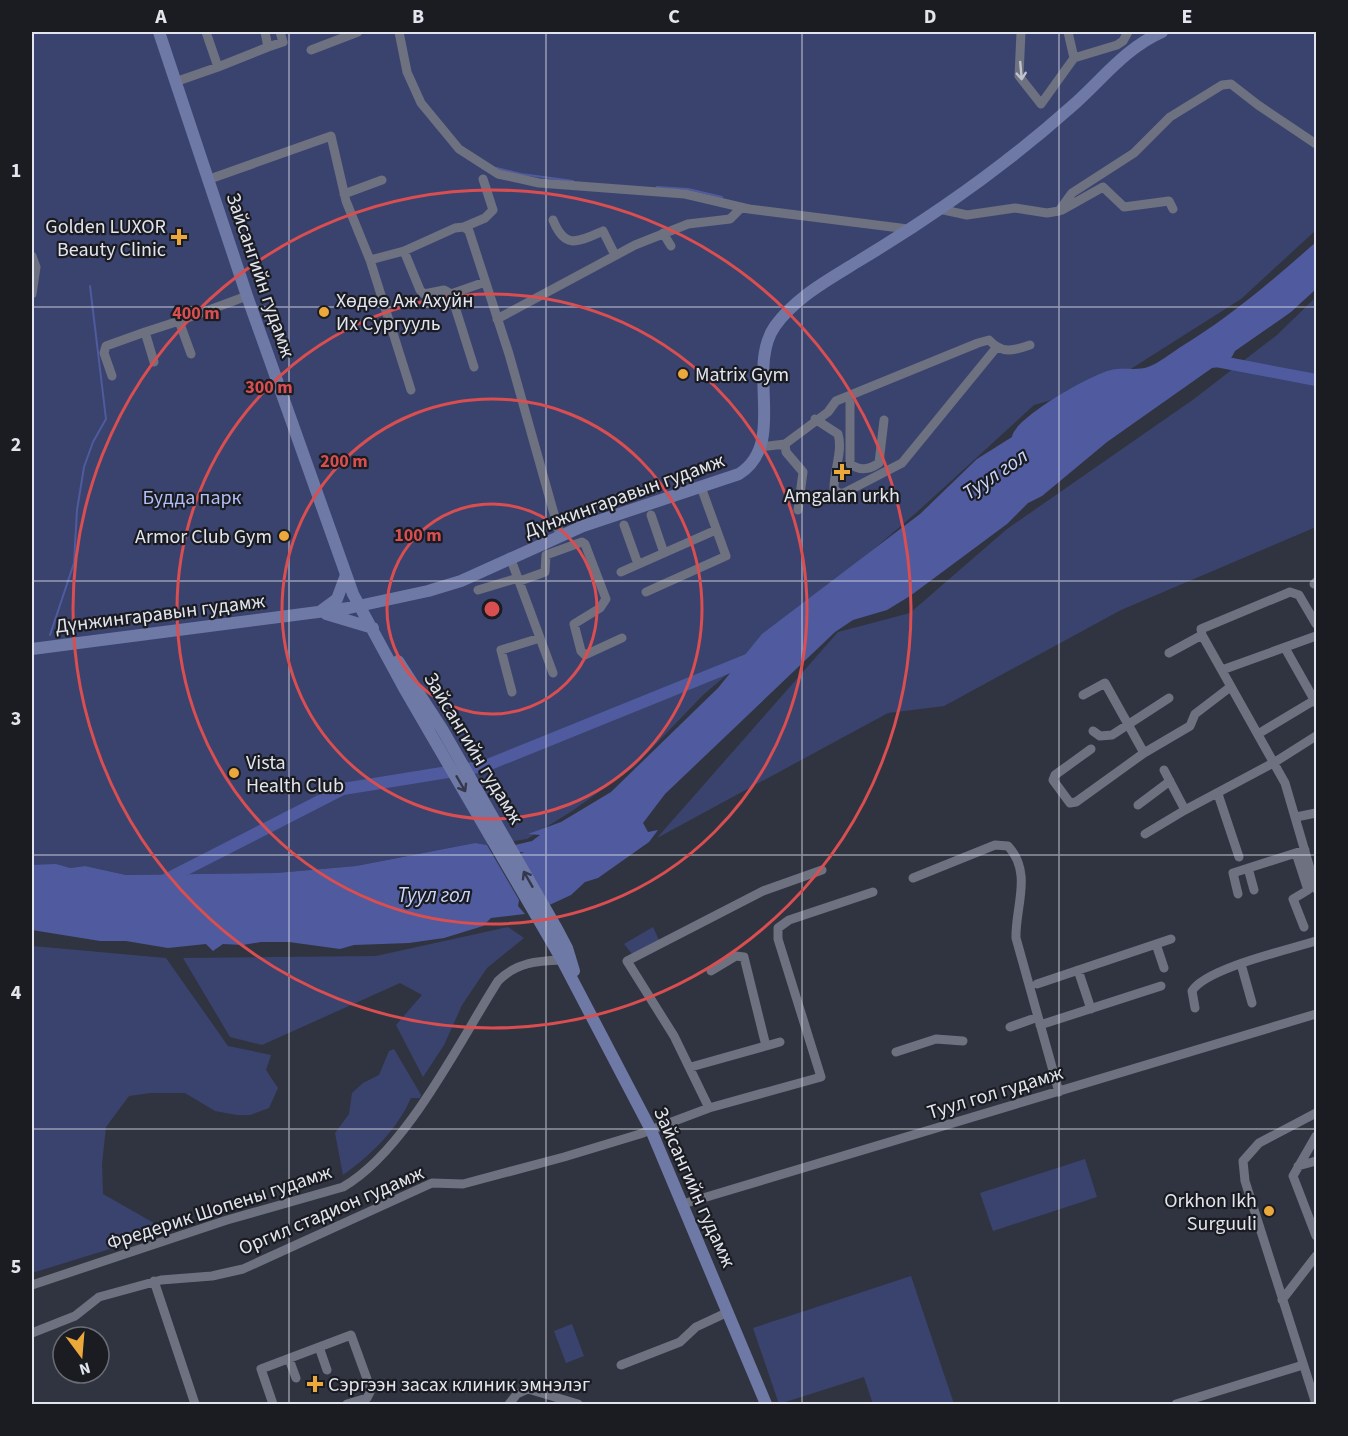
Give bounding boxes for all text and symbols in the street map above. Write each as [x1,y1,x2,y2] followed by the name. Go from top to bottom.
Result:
[154,3,167,31] text: A
[412,3,424,31] text: B
[668,3,680,31] text: C
[924,3,936,31] text: D
[1182,3,1192,31] text: E
[1015,61,1026,80] one-way arrow
[11,157,21,185] text: 1
[219,189,302,362] street label: Зайсангийн гудамж
[45,213,166,264] place label: Golden LUXOR Beauty Clinic
[170,228,188,246] marker: Golden LUXOR Beauty Clinic
[336,287,474,338] place label: Хөдөө Аж Ахуйн Их Сургууль
[172,301,220,326] text: 400 m
[317,305,331,319] marker: Хөдөө Аж Ахуйн Их Сургууль
[695,361,789,389] place label: Matrix Gym
[676,367,690,381] marker: Matrix Gym
[245,375,293,400] text: 300 m
[11,431,21,459] text: 2
[956,441,1034,507] water label: Туул гол
[520,447,729,545] street label: Дүнжингаравын гудамж
[320,449,368,474] text: 200 m
[833,463,851,481] marker: Amgalan urkh
[784,482,900,510] place label: Amgalan urkh
[143,484,242,512] park label: Будда парк
[135,523,272,551] place label: Armor Club Gym
[394,523,442,548] text: 100 m
[277,529,291,543] marker: Armor Club Gym
[53,587,267,641] street label: Дүнжингаравын гудамж
[482,599,502,619] centre of rings
[417,667,530,830] street label: Зайсангийн гудамж
[11,705,21,733] text: 3
[246,749,344,800] place label: Vista Health Club
[227,766,241,780] marker: Vista Health Club
[455,775,467,792] one-way arrow
[521,870,533,887] one-way arrow
[397,880,471,910] water label: Туул гол
[11,979,22,1007] text: 4
[924,1059,1067,1127] street label: Туул гол гудамж
[646,1103,742,1272] street label: Зайсангийн гудамж
[103,1158,336,1258] street label: Фредерик Шопены гудамж
[234,1159,429,1263] street label: Оргил стадион гудамж
[1164,1187,1257,1238] place label: Orkhon Ikh Surguuli
[1262,1204,1276,1218] marker: Orkhon Ikh Surguuli
[11,1253,21,1281] text: 5
[51,1325,111,1385] north arrow
[77,1356,93,1380] text: N
[328,1371,590,1399] place label: Сэргээн засах клиник эмнэлэг
[306,1375,324,1393] marker: Сэргээн засах клиник эмнэлэг

